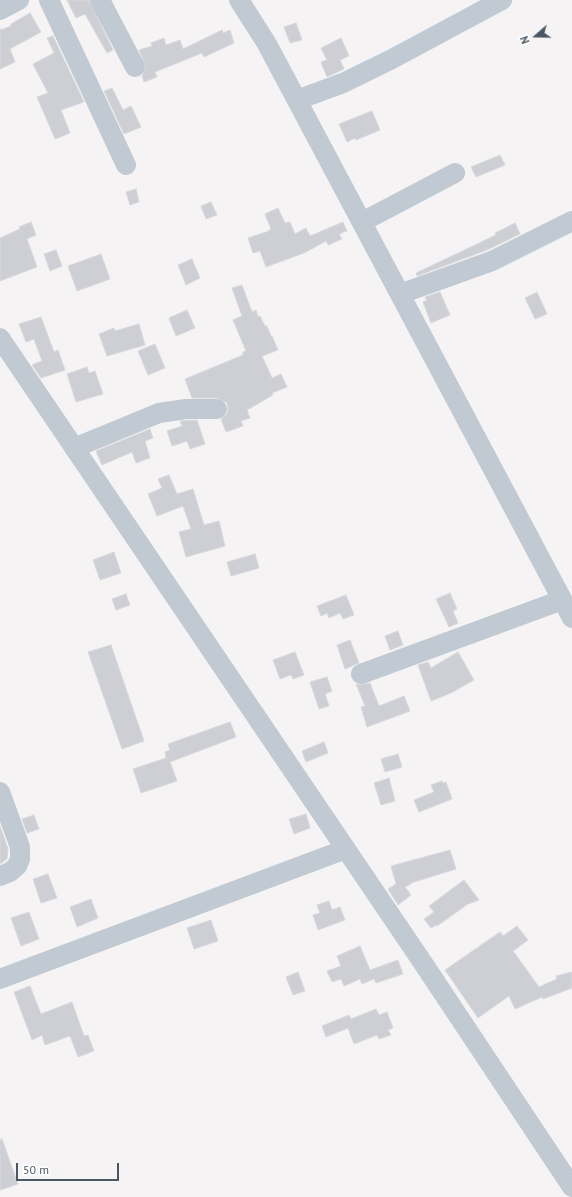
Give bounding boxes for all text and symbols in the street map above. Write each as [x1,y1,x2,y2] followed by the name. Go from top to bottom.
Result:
[516,16,556,56] north arrow
[517,34,533,46] text: N
[18,1155,121,1181] scale bar
[23,1162,49,1177] text: 50 m

